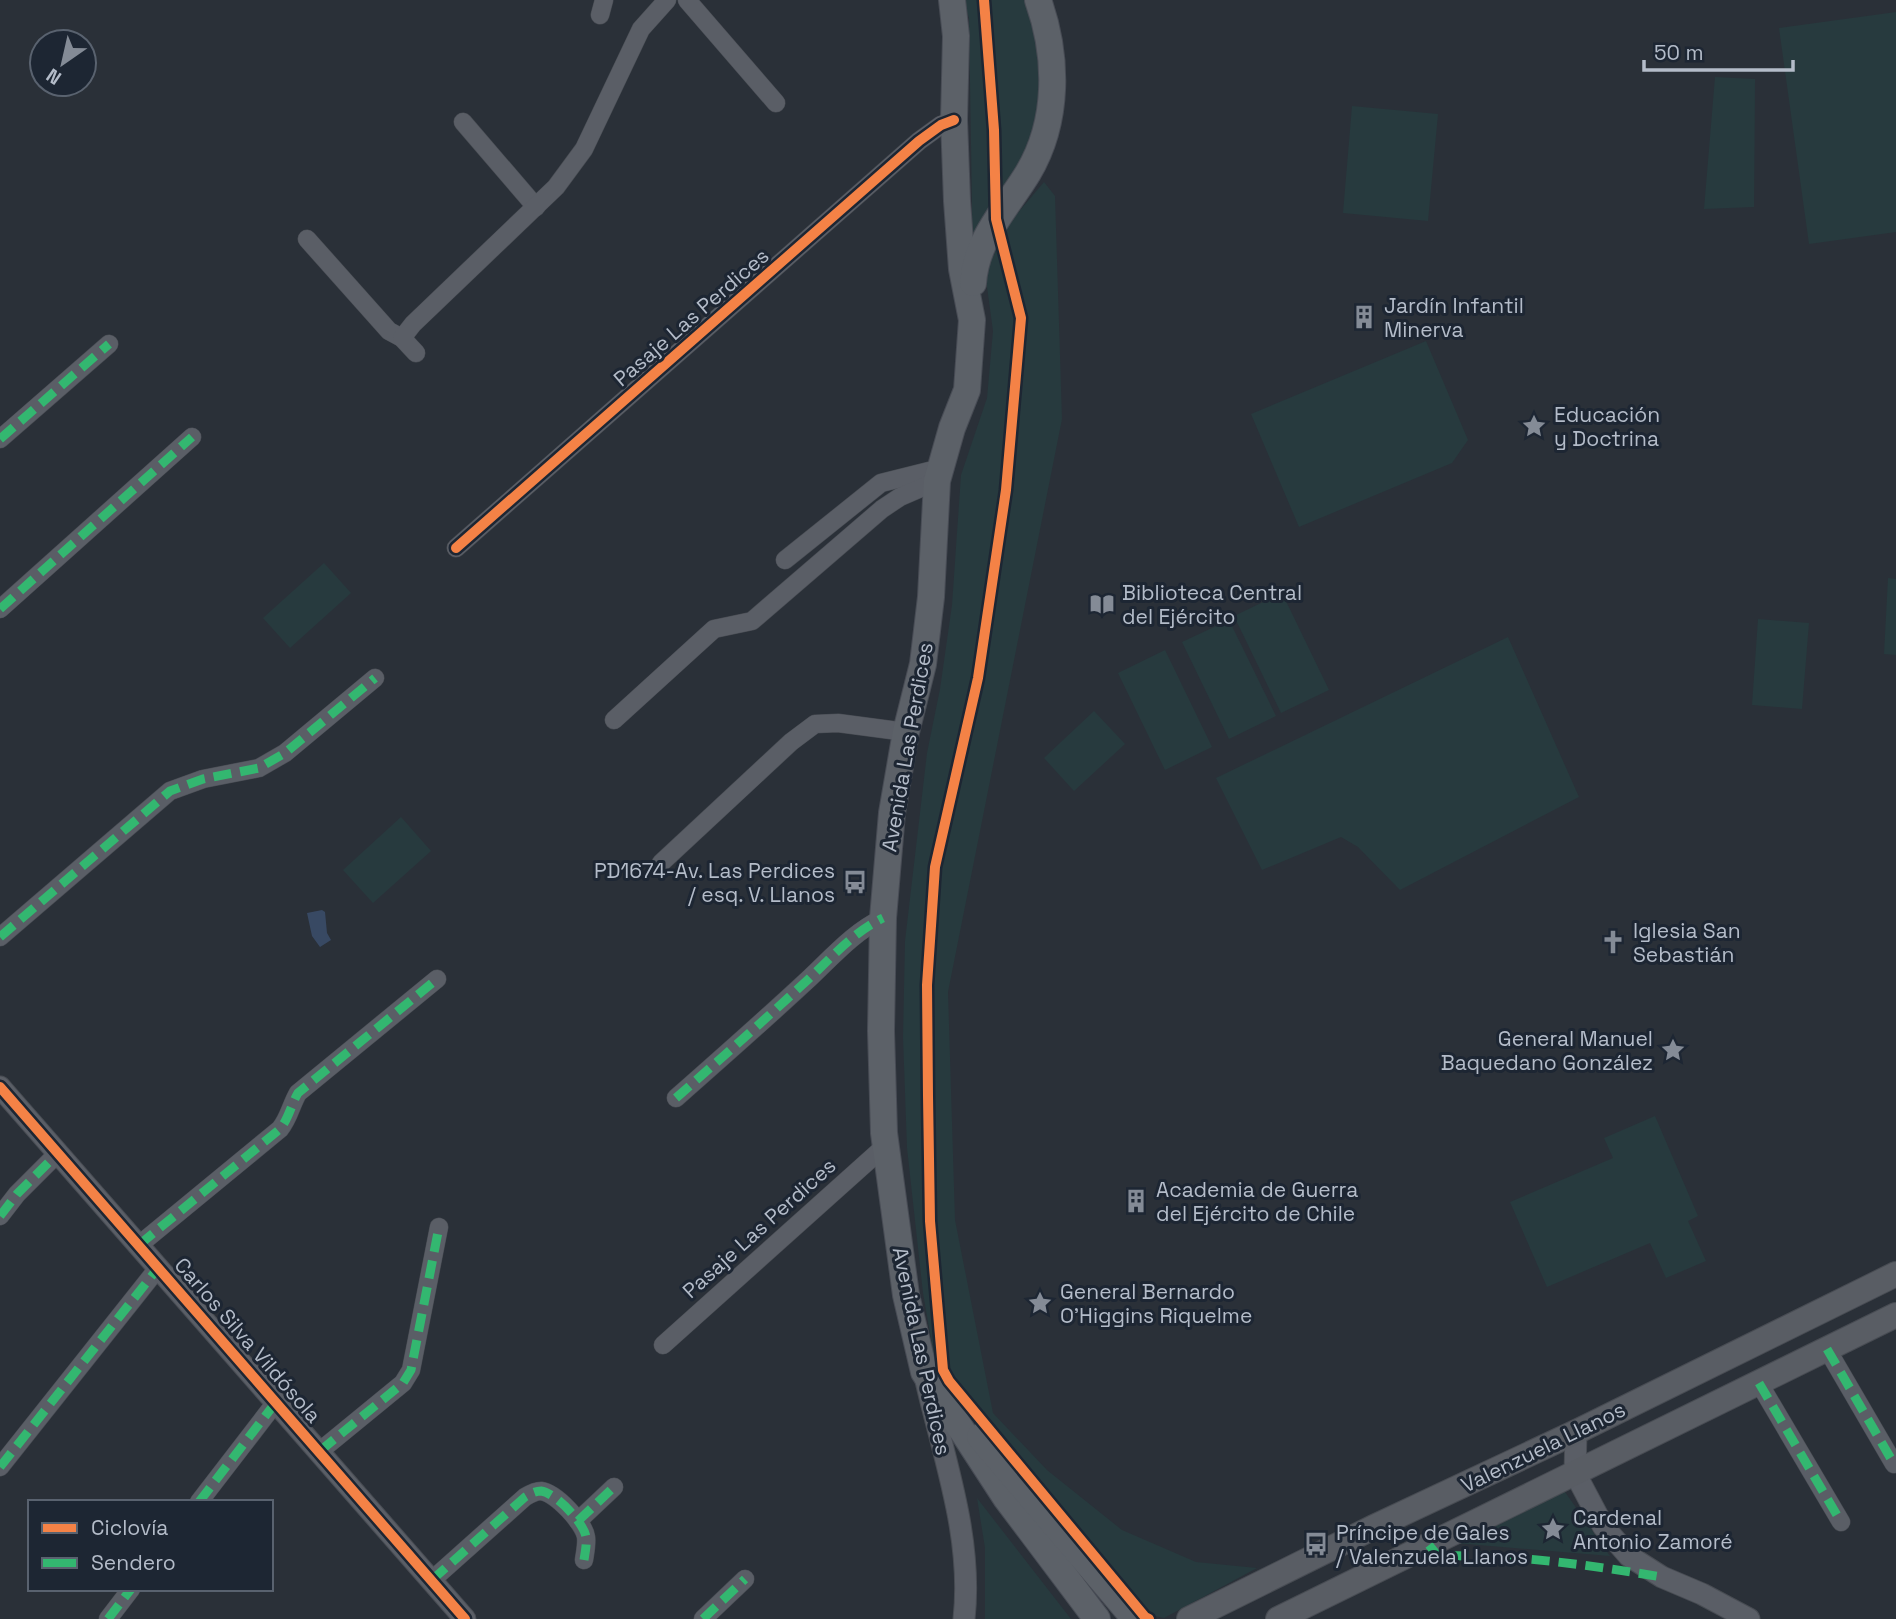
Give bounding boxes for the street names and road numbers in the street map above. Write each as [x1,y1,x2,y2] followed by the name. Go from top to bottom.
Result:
[608,242,774,392] street label: Pasaje Las Perdices
[875,640,939,854] street label: Avenida Las Perdices
[677,1152,841,1304] street label: Pasaje Las Perdices
[887,1244,957,1458] street label: Avenida Las Perdices
[169,1252,327,1428] street label: Carlos Silva Vildósola
[1457,1396,1629,1498] street label: Valenzuela Llanos

